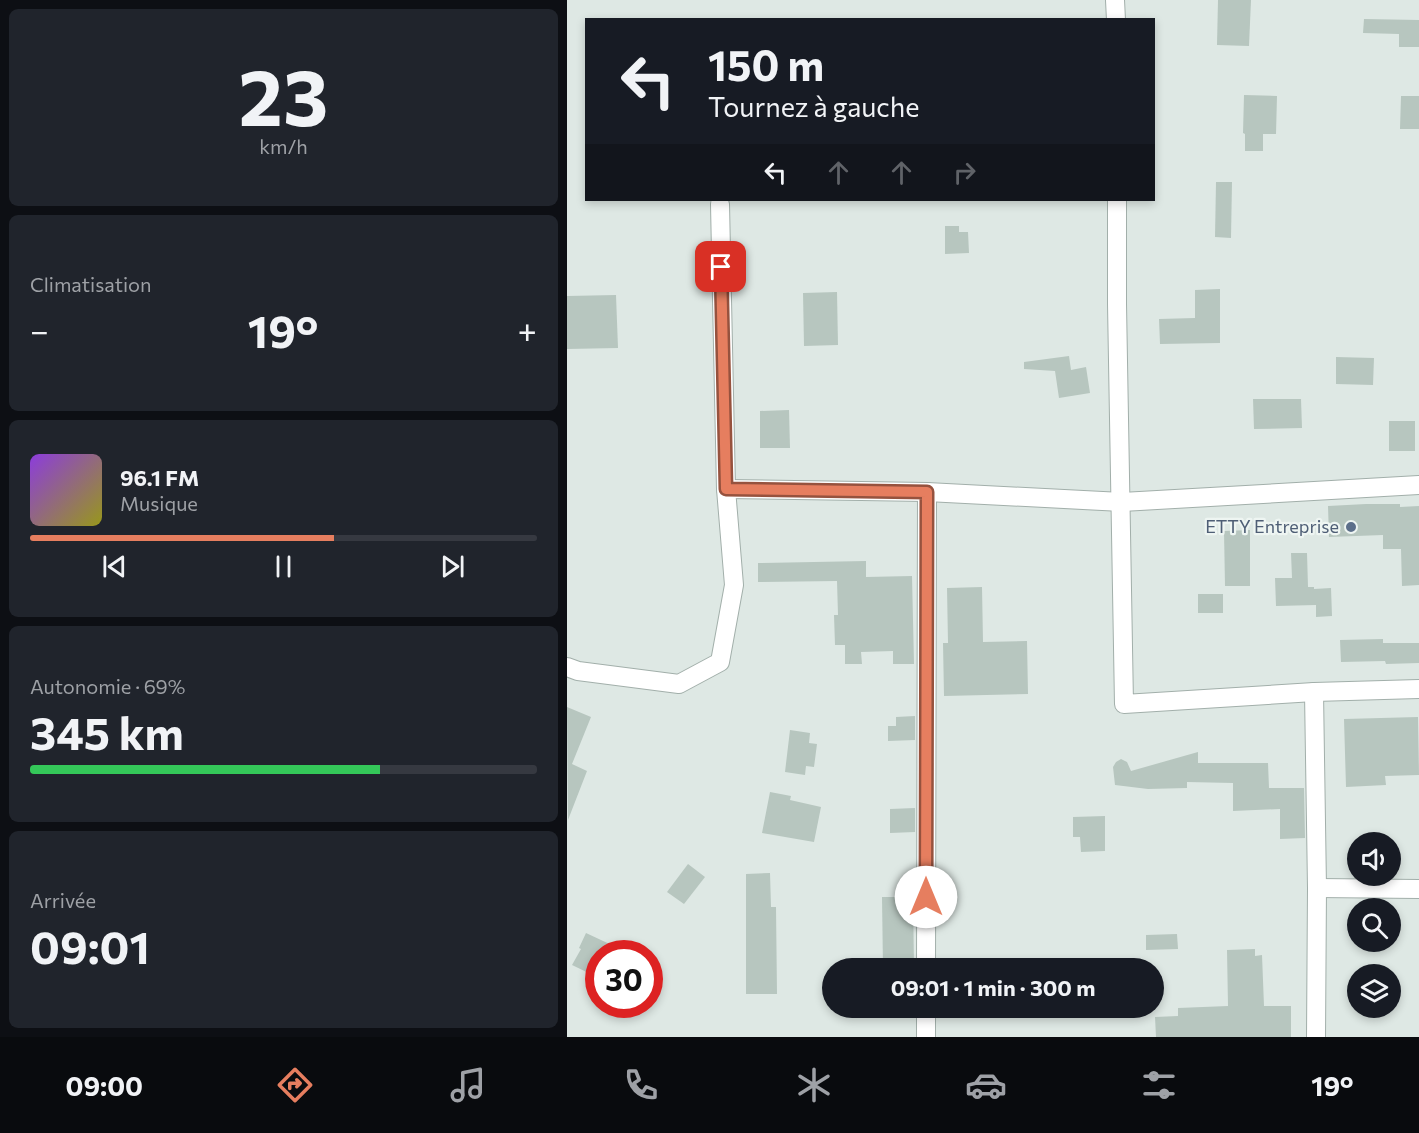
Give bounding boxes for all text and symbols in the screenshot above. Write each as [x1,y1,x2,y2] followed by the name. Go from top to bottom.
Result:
[708,38,824,90] text: 150 m
[609,42,687,120] icon: left
[239,47,328,142] text: 23
[708,90,919,123] text: Tournez à gauche
[259,134,308,158] text: km/h
[759,156,792,189] icon: left
[822,156,855,189] icon: ahead
[885,156,918,189] icon: ahead
[948,156,981,189] icon: right
[695,241,746,292] pin
[704,250,737,283] icon: arrive
[30,272,151,296] text: Climatisation
[248,302,318,357] text: 19°
[30,309,49,350] text: −
[518,309,537,350] text: +
[120,464,199,491] text: 96.1 FM
[120,491,198,515] text: Musique
[1205,515,1339,537] place label: ETTY Entreprise
[1344,520,1358,534] marker: ETTY Entreprise
[98,550,131,583] icon: previous
[267,550,300,583] icon: pause
[436,550,469,583] icon: next
[30,674,185,698] text: Autonomie · 69%
[30,704,184,759] text: 345 km
[1347,832,1401,1018] map controls
[1347,832,1401,886] button: sound
[894,865,958,929] position arrow
[30,888,96,912] text: Arrivée
[1347,898,1401,952] button: search
[30,918,150,973] text: 09:01
[585,940,663,1018] speed limit sign: 30
[1347,964,1401,1018] button: layers
[891,974,1095,1001] text: 09:01 · 1 min · 300 m
[274,1064,316,1106] icon: directions
[447,1064,489,1106] icon: music
[620,1064,662,1106] icon: phone
[793,1064,835,1106] icon: climate
[965,1064,1007,1106] icon: car
[1138,1064,1180,1106] icon: filters
[65,1069,143,1102] text: 09:00
[1311,1069,1354,1102] text: 19°

